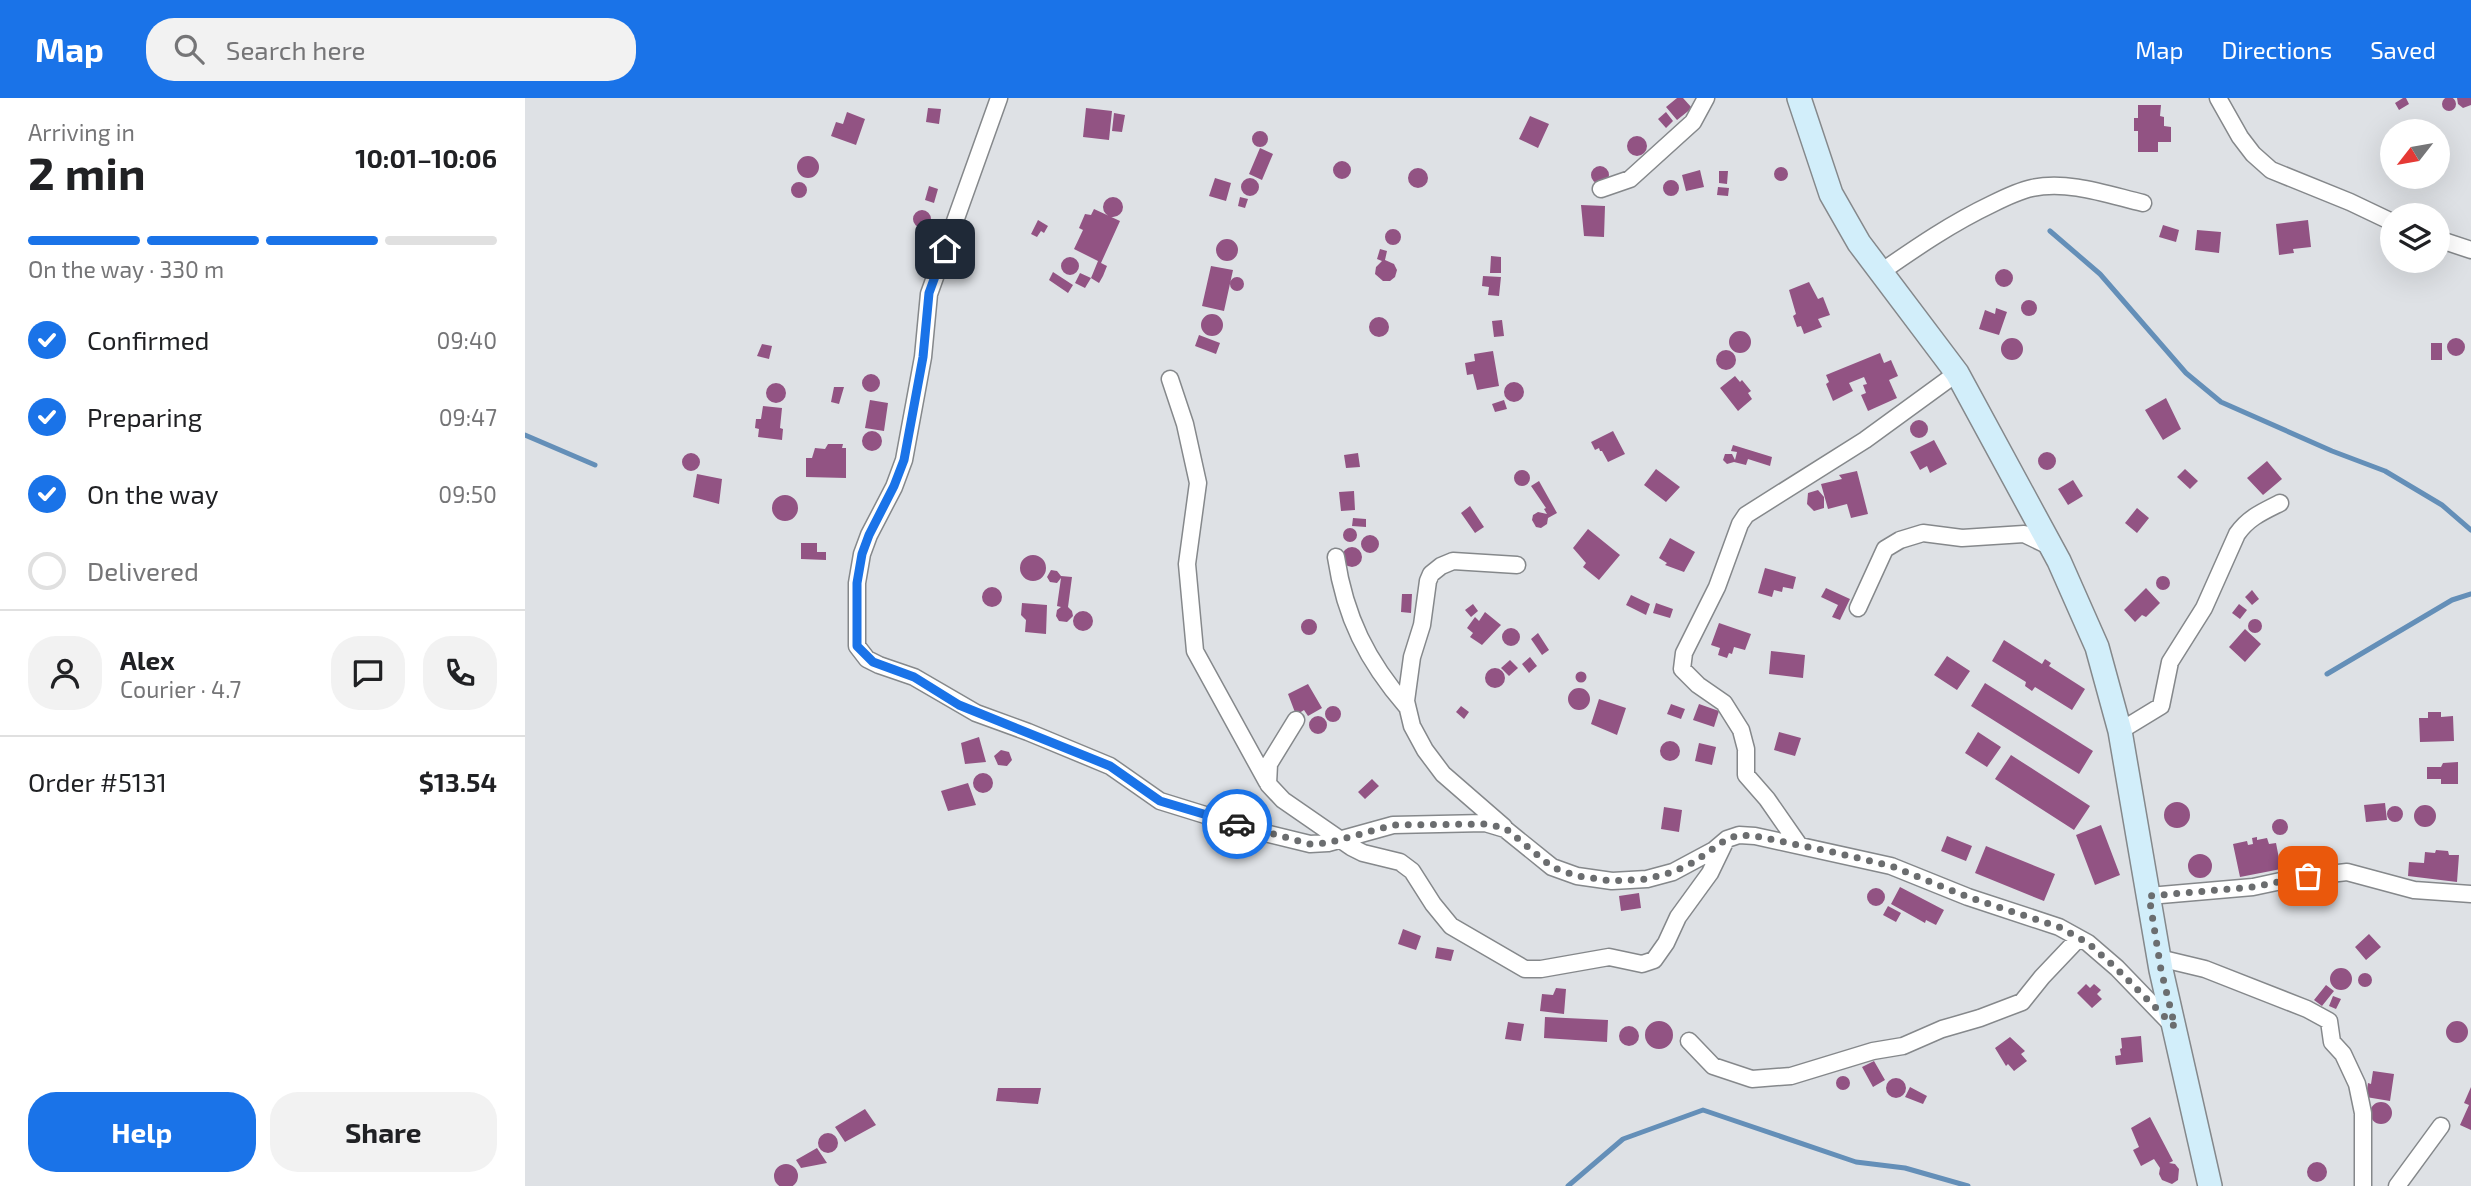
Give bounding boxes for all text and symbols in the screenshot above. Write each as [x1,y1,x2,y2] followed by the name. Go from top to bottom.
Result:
[146,18,636,81] search box
[35,29,104,69] text: Map
[170,30,208,68] icon: search
[226,34,365,65] text: Search here
[2135,35,2183,64] text: Map
[2221,35,2332,64] text: Directions
[2370,35,2436,64] text: Saved
[28,118,135,146] text: Arriving in
[2380,119,2450,189] north arrow
[2380,119,2450,273] map controls
[355,142,497,173] text: 10:01–10:06
[28,144,146,199] text: 2 min
[2380,203,2450,273] button: layers
[915,219,975,279] pin
[926,230,964,268] icon: home
[28,255,224,283] text: On the way · 330 m
[28,321,66,359] icon: check
[87,324,210,355] text: Confirmed
[437,326,497,354] text: 09:40
[28,398,66,436] icon: check
[87,401,202,432] text: Preparing
[439,403,497,431] text: 09:47
[28,475,66,513] icon: check
[87,478,218,509] text: On the way
[438,480,497,508] text: 09:50
[87,555,199,586] text: Delivered
[28,636,102,710] button: person
[331,636,405,710] button: chat
[423,636,497,710] button: phone
[120,644,175,675] text: Alex
[120,675,241,703] text: Courier · 4.7
[28,766,167,797] text: Order #5131
[419,766,497,797] text: $13.54
[1202,789,1272,859] courier
[1218,805,1256,843] icon: car
[2278,846,2338,906] pin
[2289,857,2327,895] icon: bag
[28,1092,256,1172] button: Help
[270,1092,497,1172] button: Share

